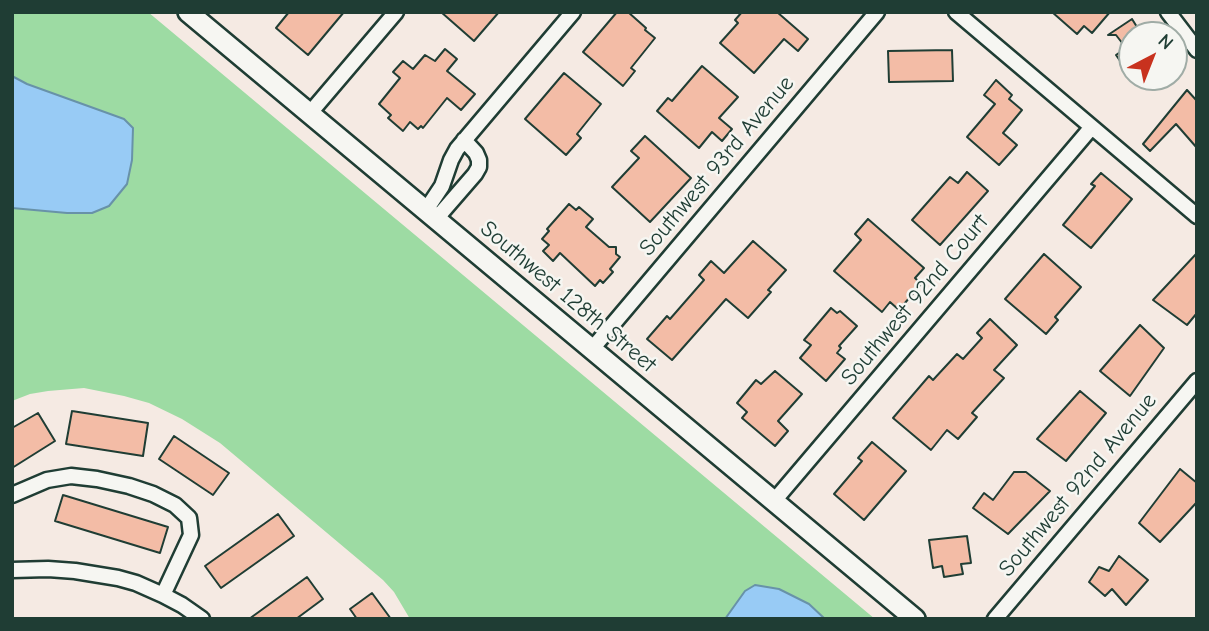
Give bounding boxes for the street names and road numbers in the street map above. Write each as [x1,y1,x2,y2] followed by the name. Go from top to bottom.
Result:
[634,70,800,262] street label: Southwest 93rd Avenue
[835,209,995,391] street label: Southwest 92nd Court
[474,215,662,379] street label: Southwest 128th Street
[993,388,1163,582] street label: Southwest 92nd Avenue

